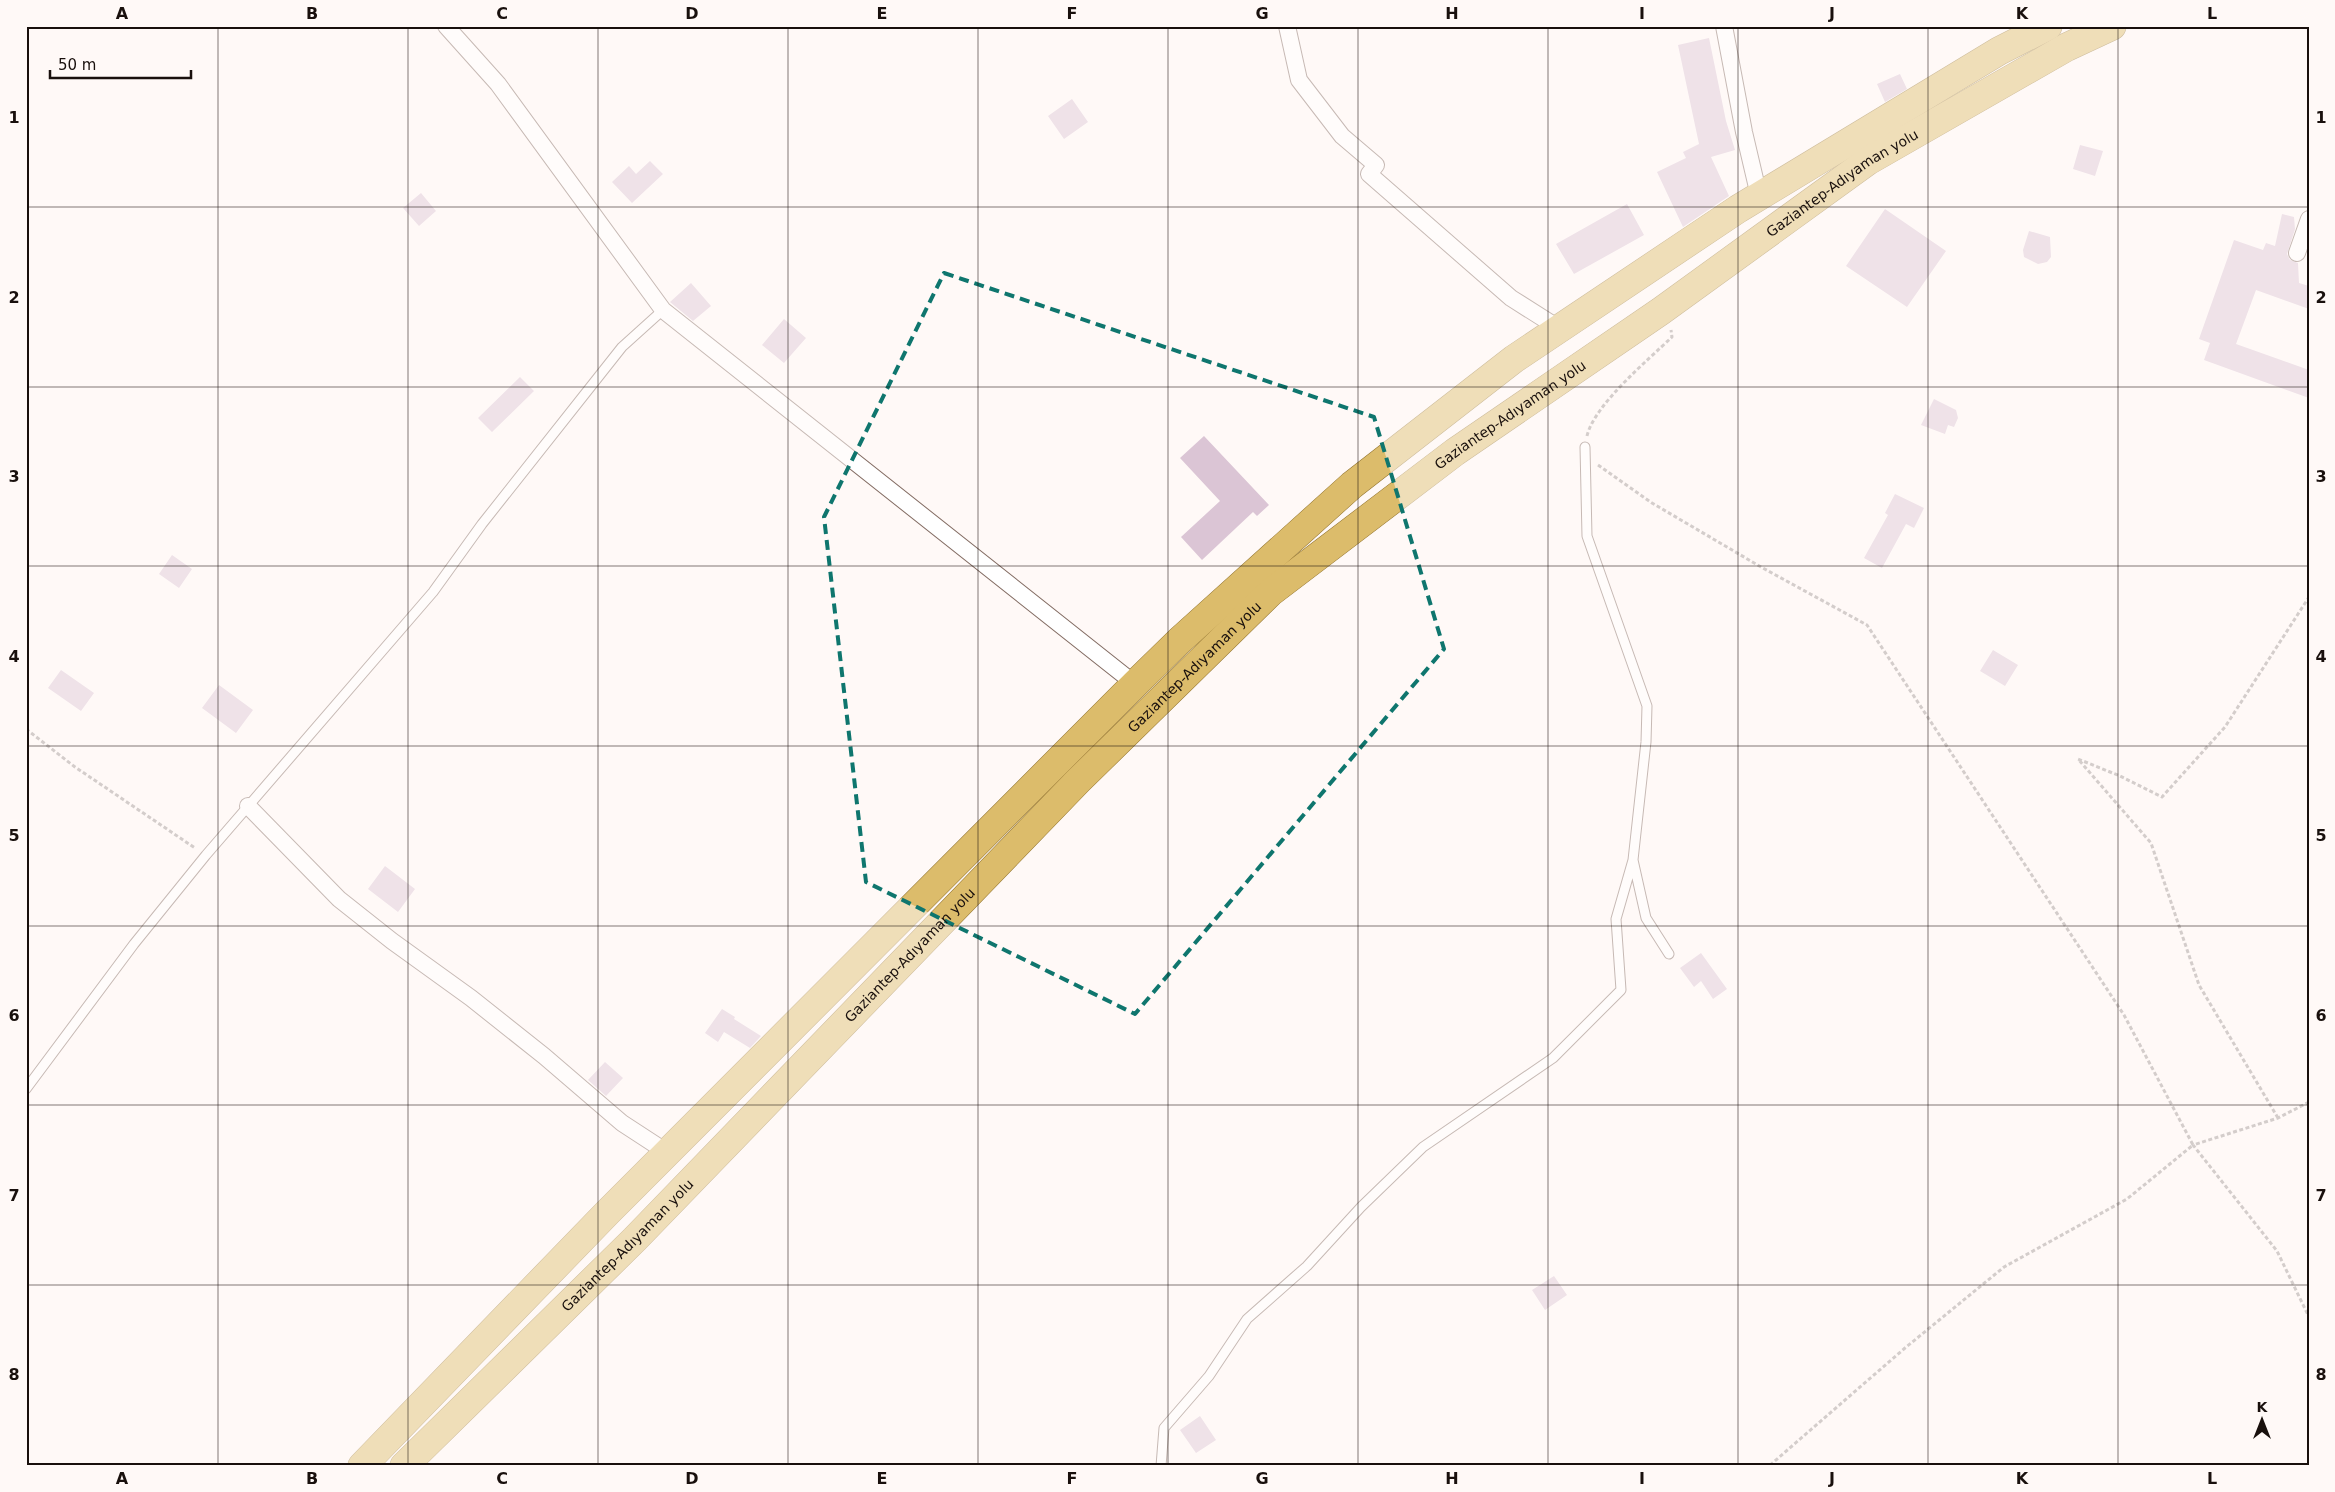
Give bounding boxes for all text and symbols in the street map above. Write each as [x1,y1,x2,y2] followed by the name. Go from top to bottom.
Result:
[116,4,129,23] text: A
[306,4,318,23] text: B
[496,4,508,23] text: C
[685,4,699,23] text: D
[877,4,887,23] text: E
[1067,4,1077,23] text: F
[1255,4,1269,23] text: G
[1445,4,1459,23] text: H
[1639,4,1645,23] text: I
[1828,4,1835,23] text: J
[2016,4,2029,23] text: K
[2207,4,2217,23] text: L
[50,48,191,80] scale bar
[58,56,96,74] text: 50 m
[8,108,20,127] text: 1
[2315,108,2327,127] text: 1
[1763,126,1921,240] street label: Gaziantep-Adıyaman yolu
[8,288,20,307] text: 2
[2315,288,2327,307] text: 2
[1431,357,1589,473] street label: Gaziantep-Adıyaman yolu
[8,467,20,486] text: 3
[2315,467,2327,486] text: 3
[1124,598,1264,736] street label: Gaziantep-Adıyaman yolu
[8,647,20,666] text: 4
[2315,647,2327,666] text: 4
[8,826,20,845] text: 5
[2315,826,2327,845] text: 5
[841,885,978,1025] street label: Gaziantep-Adıyaman yolu
[8,1006,20,1025] text: 6
[2315,1006,2327,1025] text: 6
[558,1176,697,1315] street label: Gaziantep-Adıyaman yolu
[8,1186,20,1205] text: 7
[2315,1186,2327,1205] text: 7
[8,1365,20,1384] text: 8
[2315,1365,2327,1384] text: 8
[2238,1394,2288,1444] north arrow
[2257,1399,2269,1415] text: K
[116,1469,129,1488] text: A
[306,1469,318,1488] text: B
[496,1469,508,1488] text: C
[685,1469,699,1488] text: D
[877,1469,887,1488] text: E
[1067,1469,1077,1488] text: F
[1255,1469,1269,1488] text: G
[1445,1469,1459,1488] text: H
[1639,1469,1645,1488] text: I
[1828,1469,1835,1488] text: J
[2016,1469,2029,1488] text: K
[2207,1469,2217,1488] text: L

